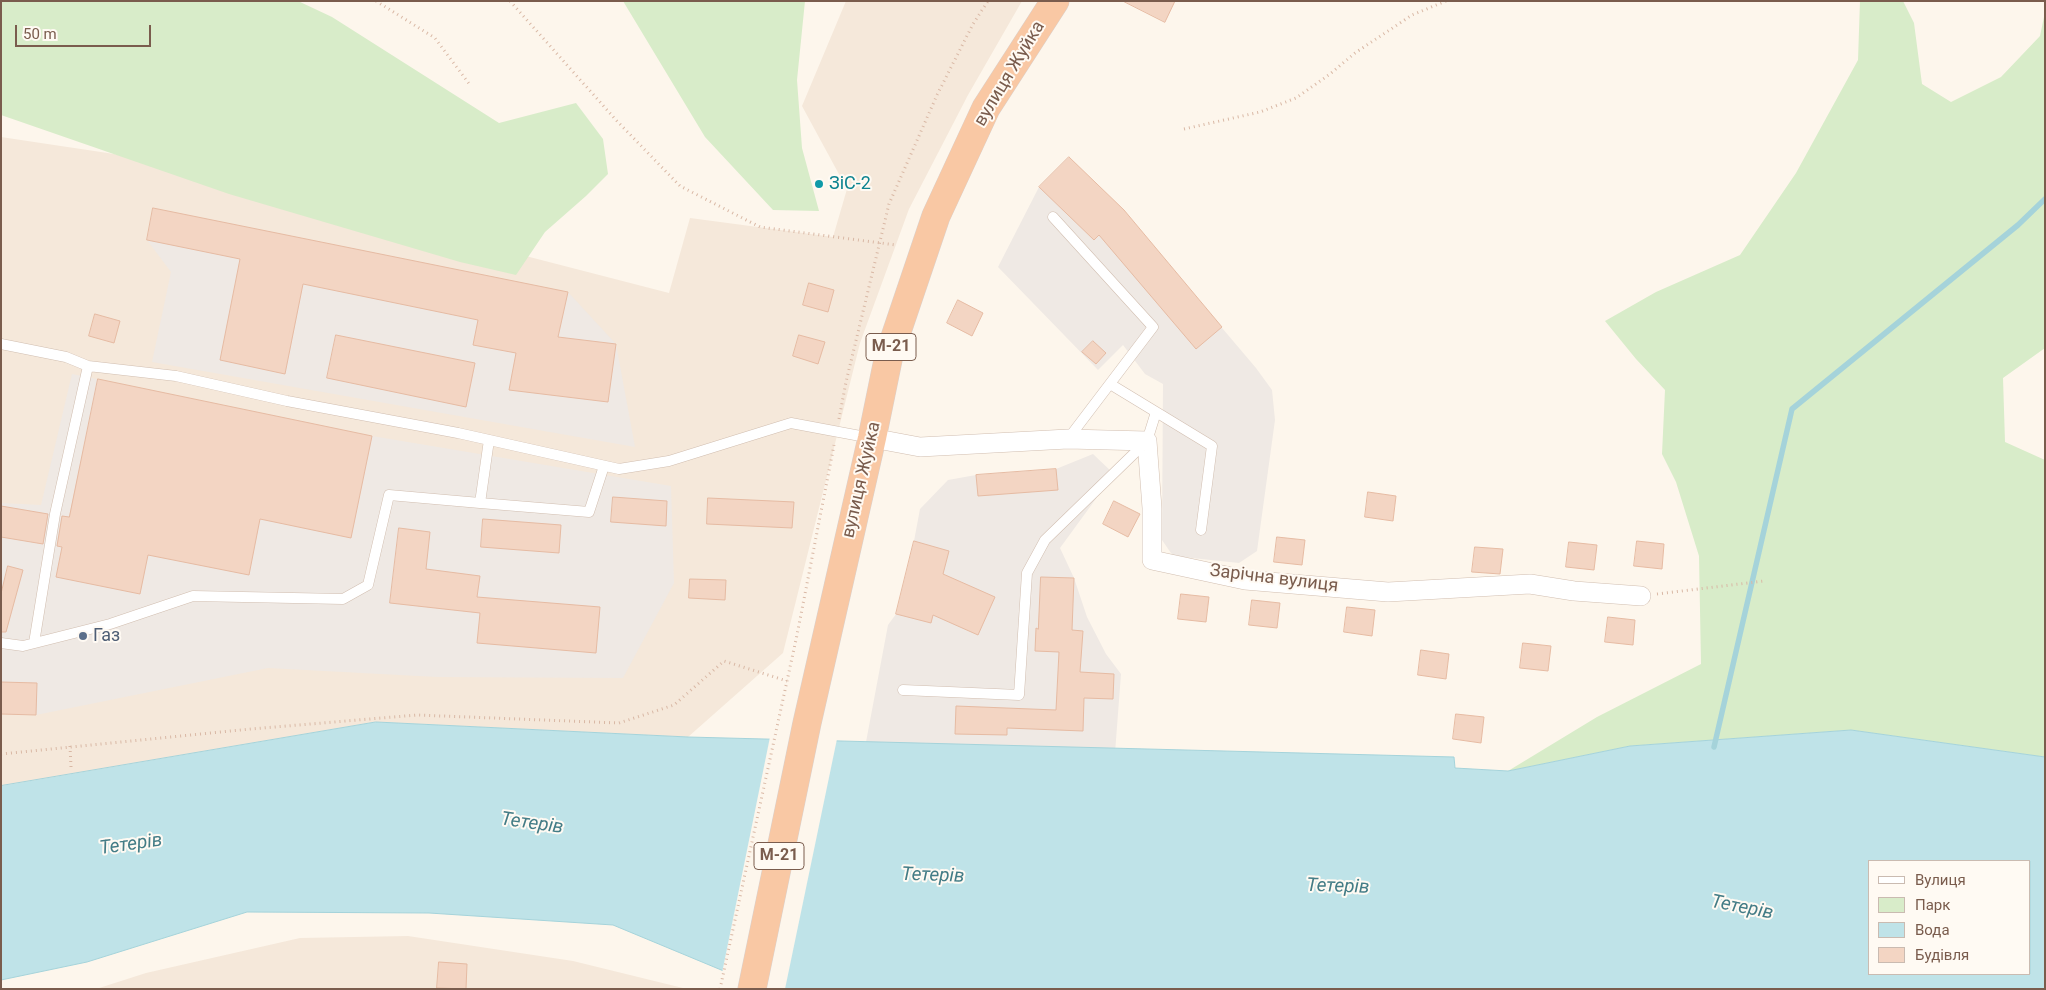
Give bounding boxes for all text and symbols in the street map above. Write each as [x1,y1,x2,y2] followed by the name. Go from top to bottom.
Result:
[18,15,154,47] scale bar
[970,18,1050,130] street label: вулиця Жуйка
[23,25,57,43] text: 50 m
[829,173,871,195] place label: ЗіС-2
[813,178,825,190] marker: ЗіС-2
[866,334,916,361] road number: М-21
[838,420,886,540] street label: вулиця Жуйка
[1209,560,1339,598] street label: Зарічна вулиця
[93,625,120,647] place label: Газ
[77,630,89,642] marker: Газ
[499,808,565,840] water label: Тетерів
[98,829,164,861] water label: Тетерів
[754,842,804,869] road number: М-21
[1868,860,2031,975] legend
[901,864,965,888] water label: Тетерів
[1915,871,1966,889] text: Вулиця
[1306,875,1370,899] water label: Тетерів
[1709,891,1775,925] water label: Тетерів
[1915,896,1950,914] text: Парк
[1915,921,1950,939] text: Вода
[1915,946,1969,964] text: Будівля

